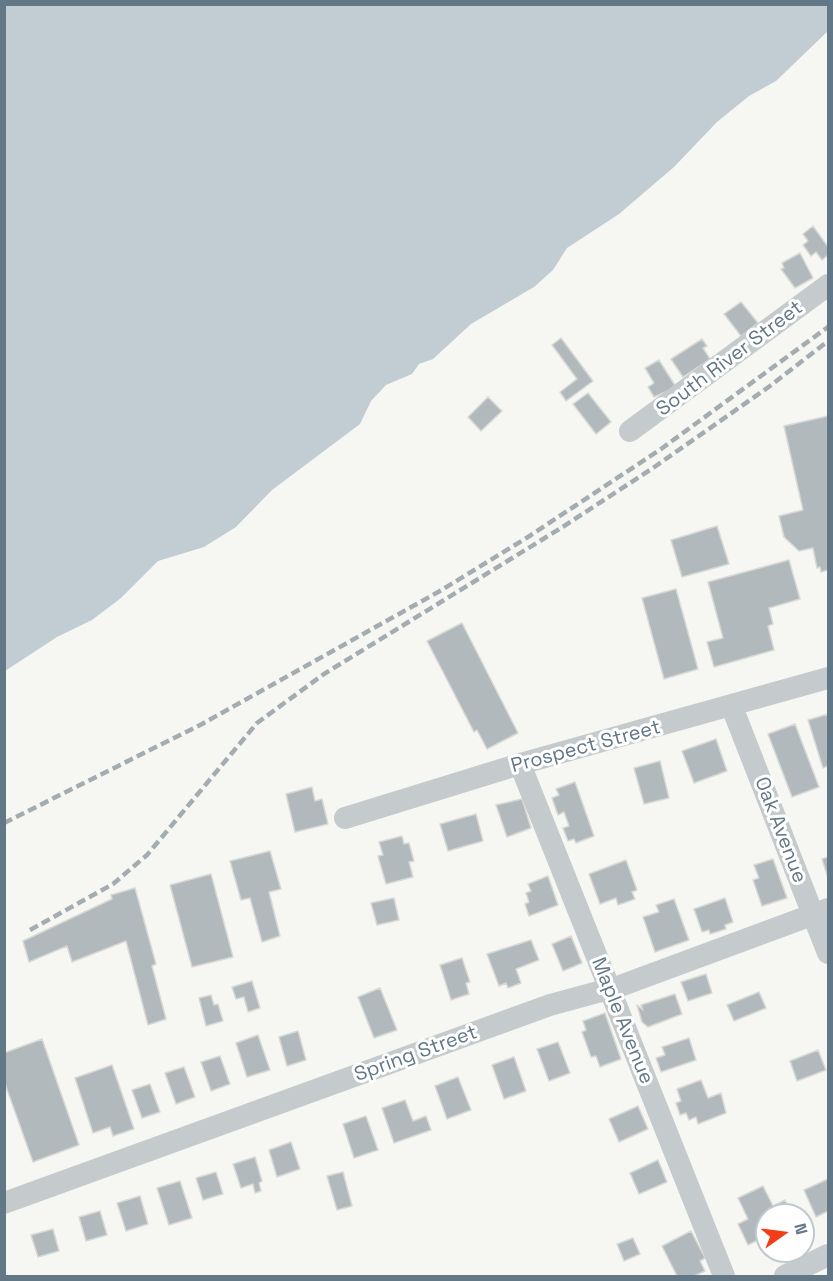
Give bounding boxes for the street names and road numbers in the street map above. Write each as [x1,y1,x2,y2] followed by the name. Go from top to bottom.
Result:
[652,296,808,422] street label: South River Street
[509,715,663,779] street label: Prospect Street
[749,774,811,886] street label: Oak Avenue
[586,954,658,1088] street label: Maple Avenue
[351,1021,481,1087] street label: Spring Street

